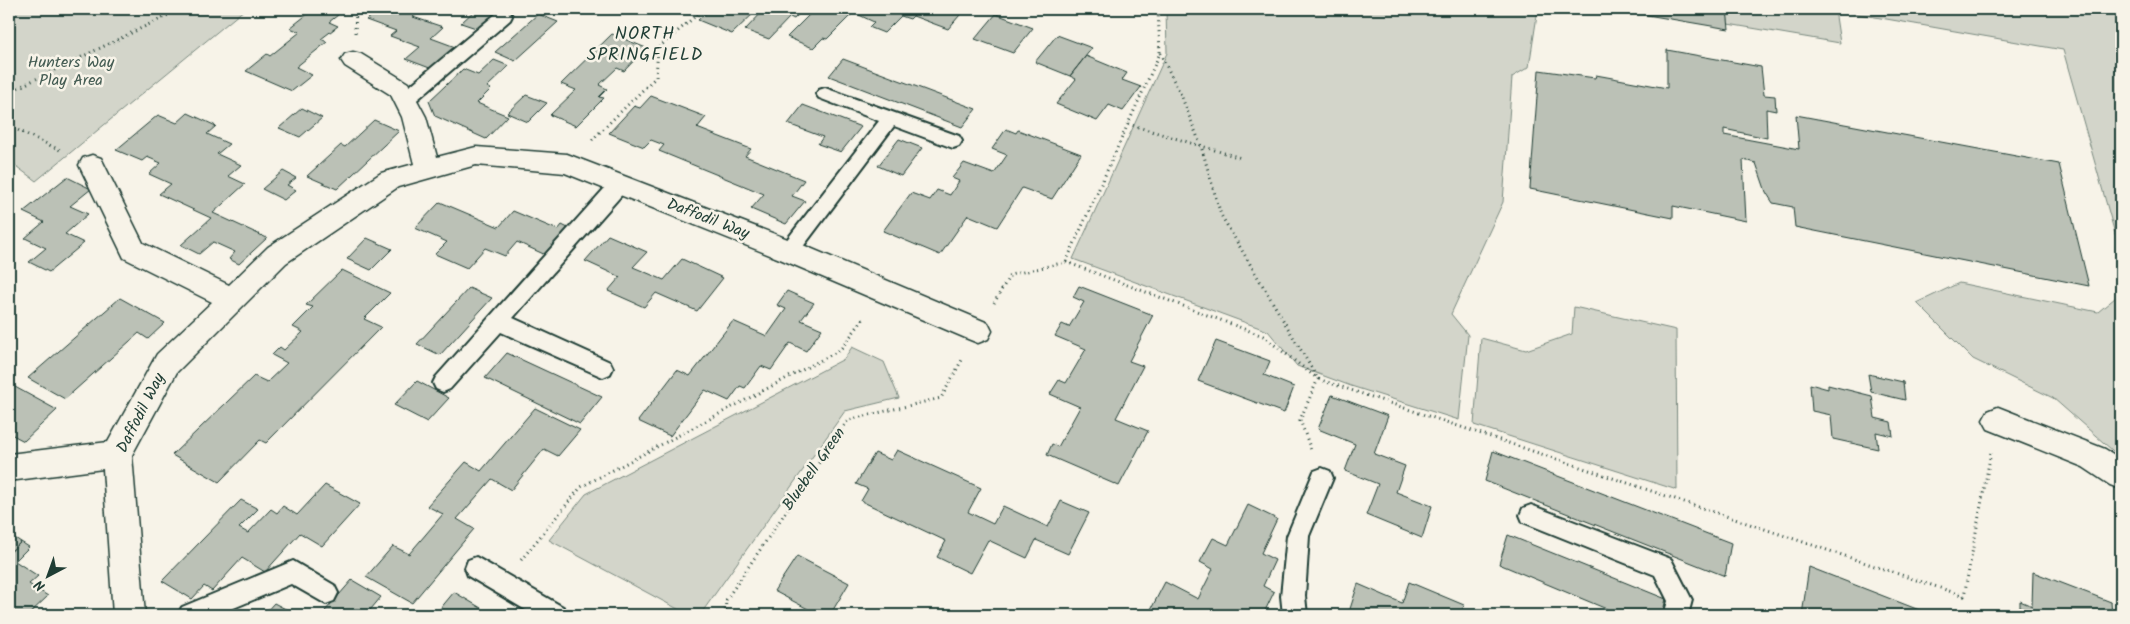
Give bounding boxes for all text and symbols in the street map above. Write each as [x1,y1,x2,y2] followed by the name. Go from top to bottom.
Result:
[587,20,703,70] district label: NORTH SPRINGFIELD
[28,50,115,93] park label: Hunters Way Play Area
[663,192,753,246] street label: Daffodil Way
[110,368,172,457] street label: Daffodil Way
[776,422,852,516] street label: Bluebell Green
[22,552,72,602] north arrow
[29,574,51,596] text: N

